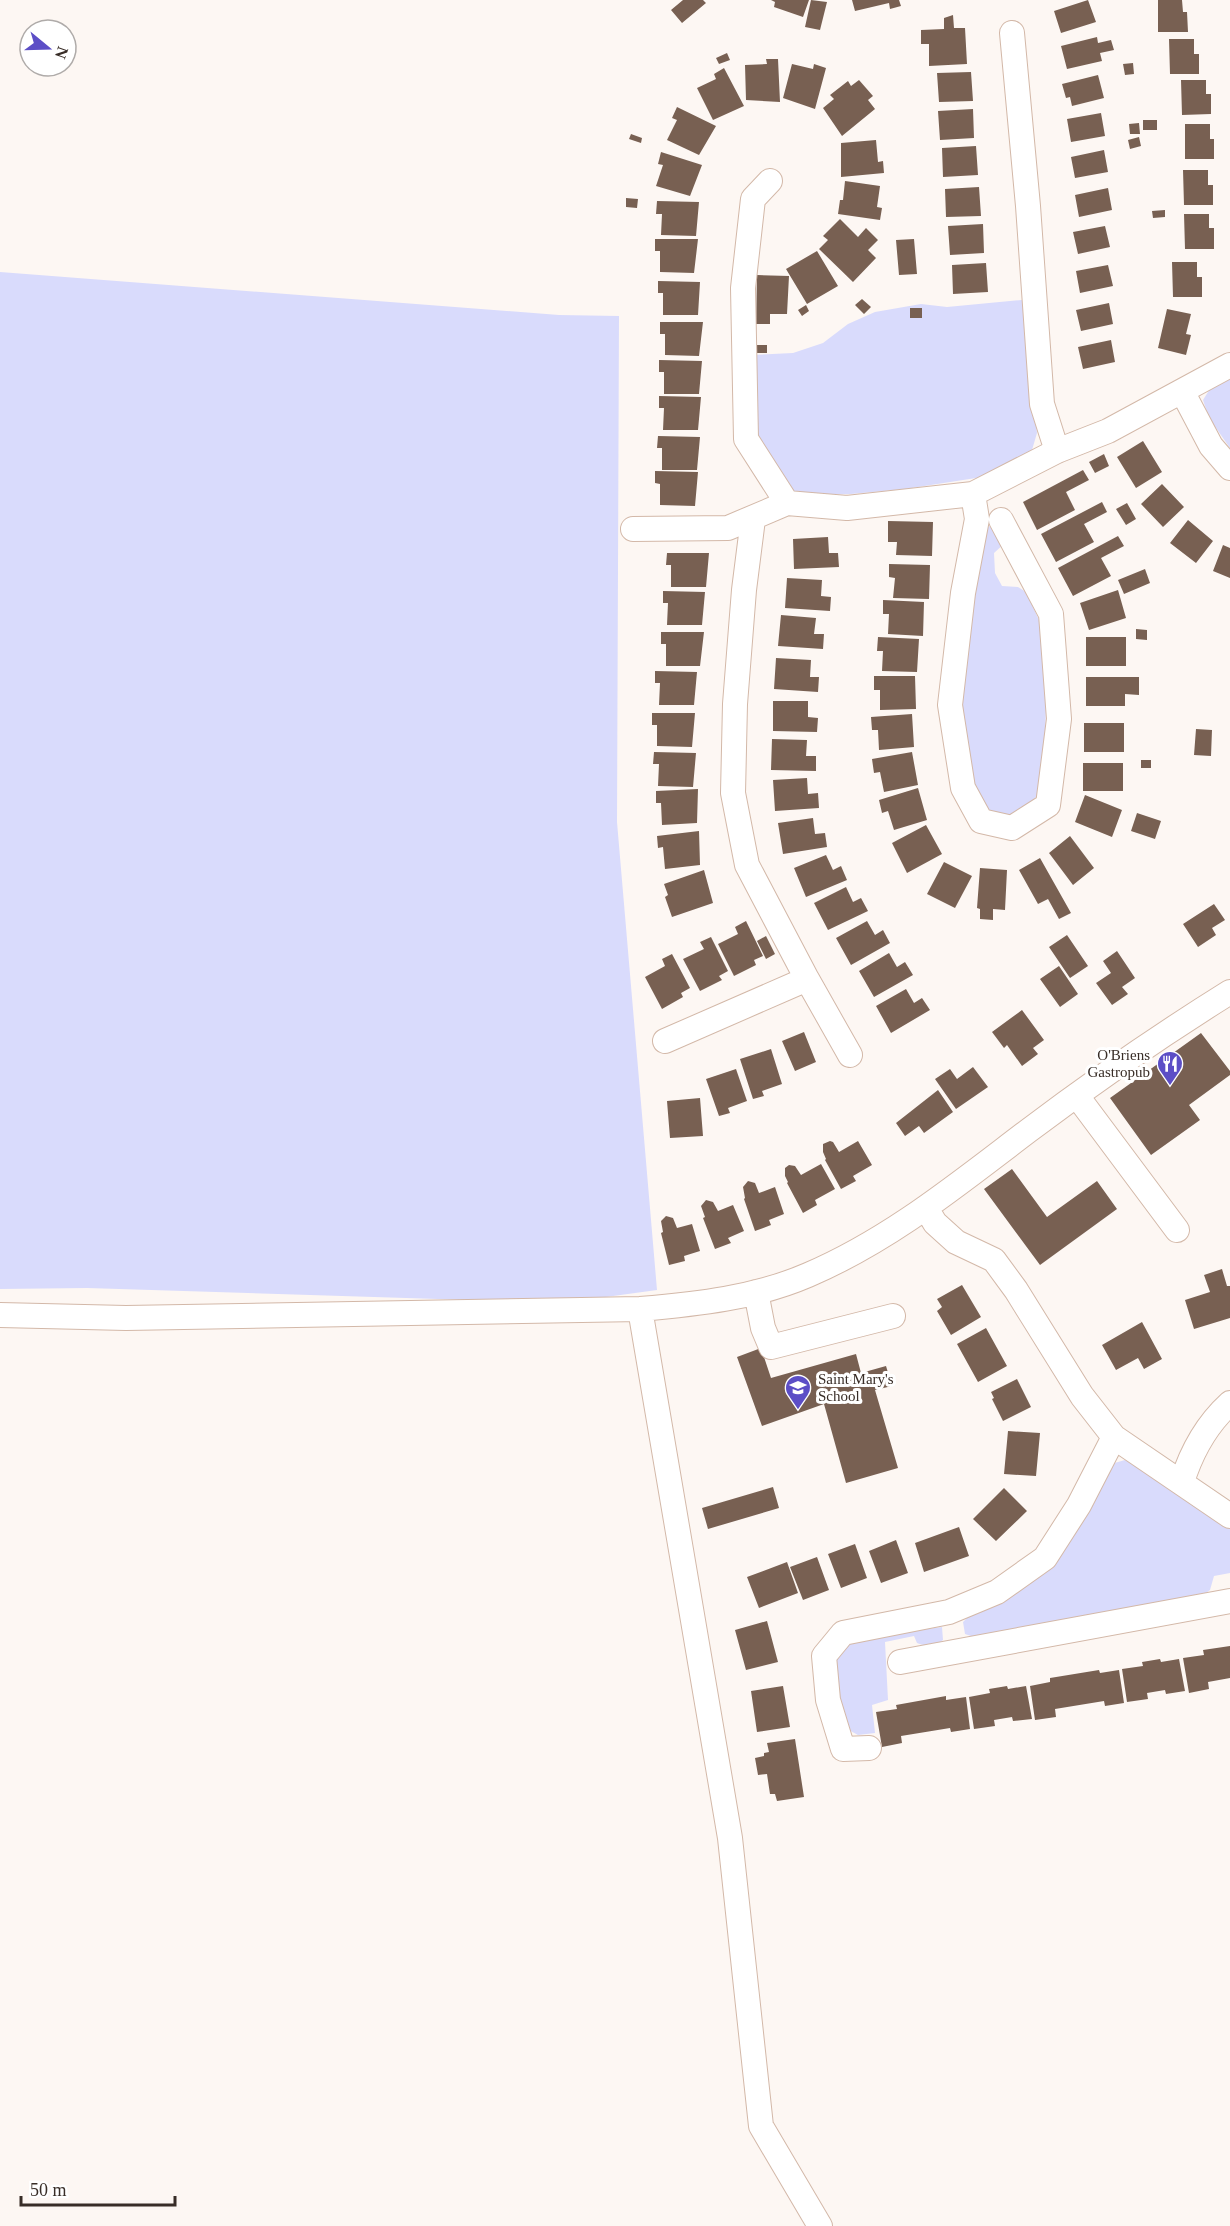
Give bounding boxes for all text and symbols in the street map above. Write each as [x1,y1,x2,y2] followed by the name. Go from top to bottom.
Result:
[18,18,78,78] north arrow
[52,44,72,61] text: N
[1088,1047,1150,1080] place label: O'Briens Gastropub
[1155,1049,1185,1087] restaurant icon: O'Briens Gastropub
[818,1371,894,1404] place label: Saint Mary's School
[783,1373,813,1411] school or university icon: Saint Mary's School
[21,2169,176,2207] scale bar
[30,2180,67,2200] text: 50 m

